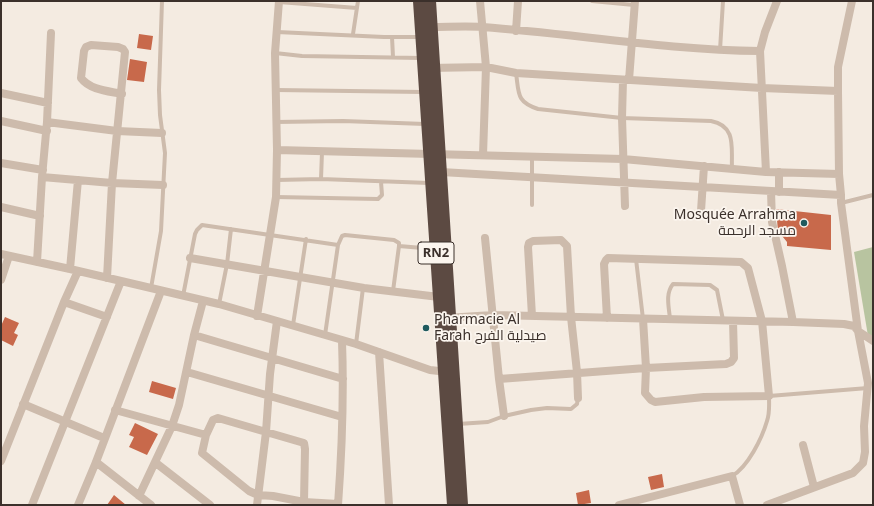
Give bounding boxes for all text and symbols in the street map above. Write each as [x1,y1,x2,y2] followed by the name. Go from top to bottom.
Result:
[674,207,796,240] place label: Mosquée Arrahma مسجد الرحمة
[799,218,809,228] marker: Mosquée Arrahma مسجد الرحمة
[418,242,454,264] road number: RN2
[434,312,546,344] place label: Pharmacie Al Farah صيدلية الفرح
[421,323,431,333] marker: Pharmacie Al Farah صيدلية الفرح

